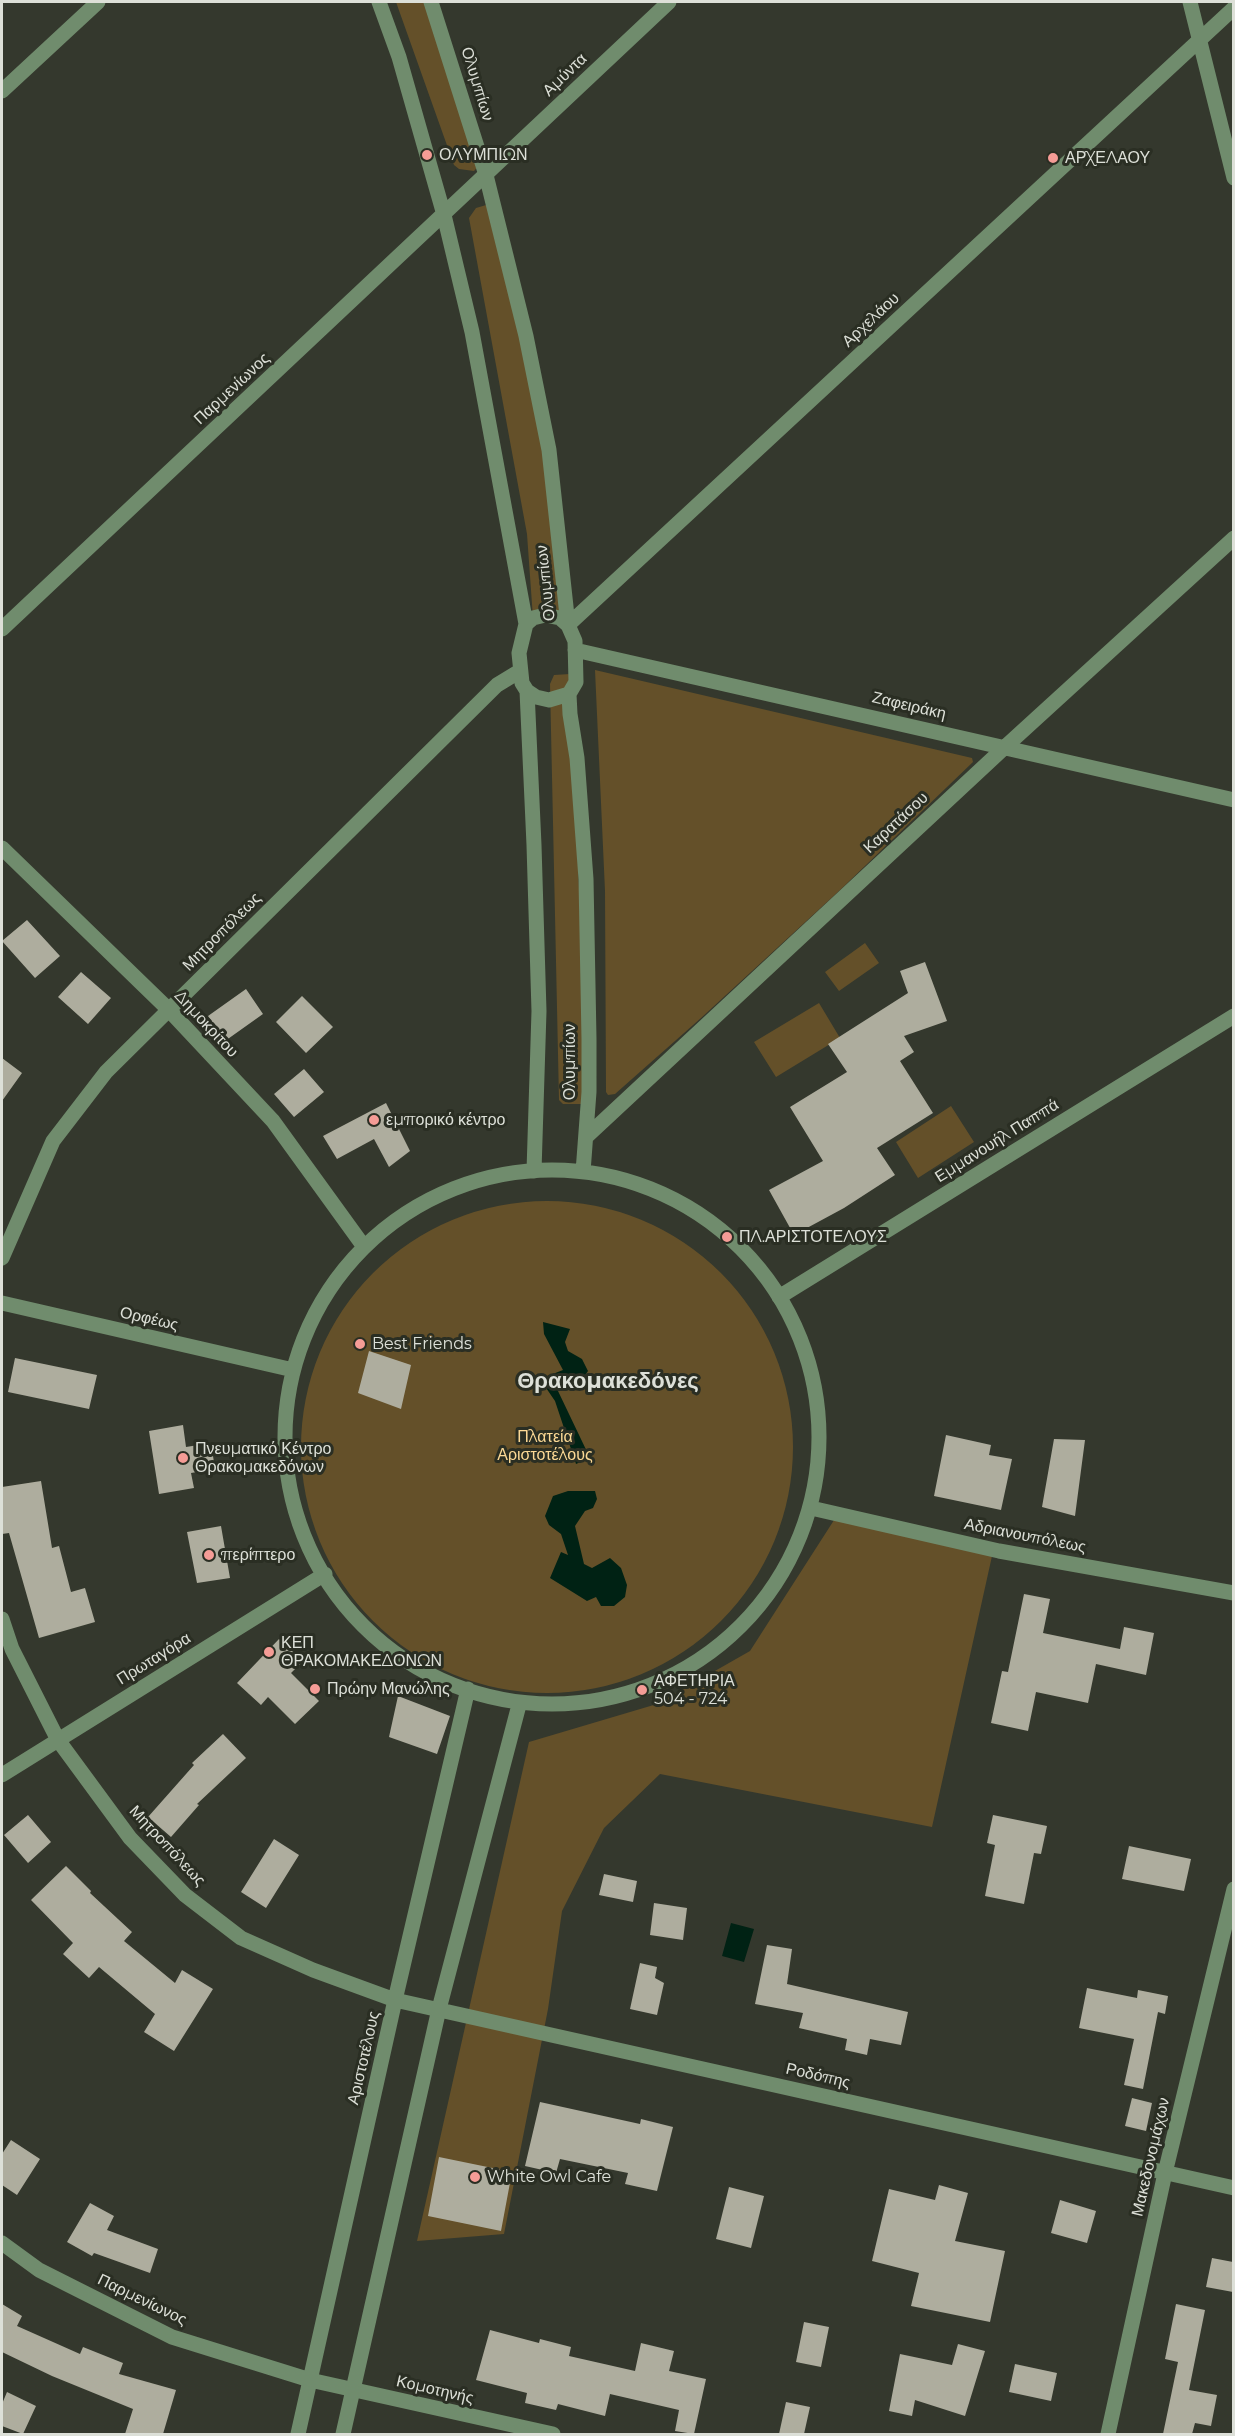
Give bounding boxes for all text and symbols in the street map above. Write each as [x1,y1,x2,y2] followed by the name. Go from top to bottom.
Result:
[457,45,497,123] street label: Ολυμπίων
[539,49,591,101] street label: Αμύντα
[439,145,528,165] place label: ΟΛΥΜΠΙΩΝ
[420,148,434,162] marker: ΟΛΥΜΠΙΩΝ
[1065,148,1150,168] place label: ΑΡΧΕΛΑΟΥ
[1046,151,1060,165] marker: ΑΡΧΕΛΑΟΥ
[838,289,904,351] street label: Αρχελάου
[190,349,274,429] street label: Παρμενίωνος
[532,544,560,622] street label: Ολυμπίων
[870,688,948,724] street label: Ζαφειράκη
[860,788,932,858] street label: Καρατάσου
[179,889,265,975] street label: Μητροπόλεως
[170,987,242,1061] street label: Δημοκρίτου
[560,1024,580,1100] street label: Ολυμπίων
[932,1095,1062,1187] street label: Εμμανουήλ Παππά
[386,1110,505,1130] place label: εμπορικό κέντρο
[367,1113,381,1127] marker: εμπορικό κέντρο
[739,1227,887,1247] place label: ΠΛ.ΑΡΙΣΤΟΤΕΛΟΥΣ
[720,1230,734,1244] marker: ΠΛ.ΑΡΙΣΤΟΤΕΛΟΥΣ
[118,1303,180,1335] street label: Ορφέως
[372,1334,472,1354] place label: Best Friends
[353,1337,367,1351] marker: Best Friends
[517,1369,699,1395] district label: Θρακομακεδόνες
[497,1427,593,1465] park label: Πλατεία Αριστοτέλους
[195,1439,331,1477] place label: Πνευματικό Κέντρο Θρακομακεδόνων
[176,1451,190,1465] marker: Πνευματικό Κέντρο Θρακομακεδόνων
[963,1515,1087,1557] street label: Αδριανουπόλεως
[221,1545,295,1565] place label: περίπτερο
[202,1548,216,1562] marker: περίπτερο
[114,1629,194,1689] street label: Πρωταγόρα
[281,1633,442,1671] place label: ΚΕΠ ΘΡΑΚΟΜΑΚΕΔΟΝΩΝ
[262,1645,276,1659] marker: ΚΕΠ ΘΡΑΚΟΜΑΚΕΔΟΝΩΝ
[654,1671,735,1709] place label: ΑΦΕΤΗΡΙΑ 504 - 724
[327,1679,450,1699] place label: Πρώην Μανώλης
[308,1682,322,1696] marker: Πρώην Μανώλης
[635,1683,649,1697] marker: ΑΦΕΤΗΡΙΑ 504 - 724
[125,1802,209,1890] street label: Μητροπόλεως
[344,2009,384,2107] street label: Αριστοτέλους
[784,2059,852,2093] street label: Ροδόπης
[1128,2096,1174,2218] street label: Μακεδονομάχων
[487,2167,611,2187] place label: White Owl Cafe
[468,2170,482,2184] marker: White Owl Cafe
[94,2270,190,2330] street label: Παρμενίωνος
[394,2372,476,2408] street label: Κομοτηνής

